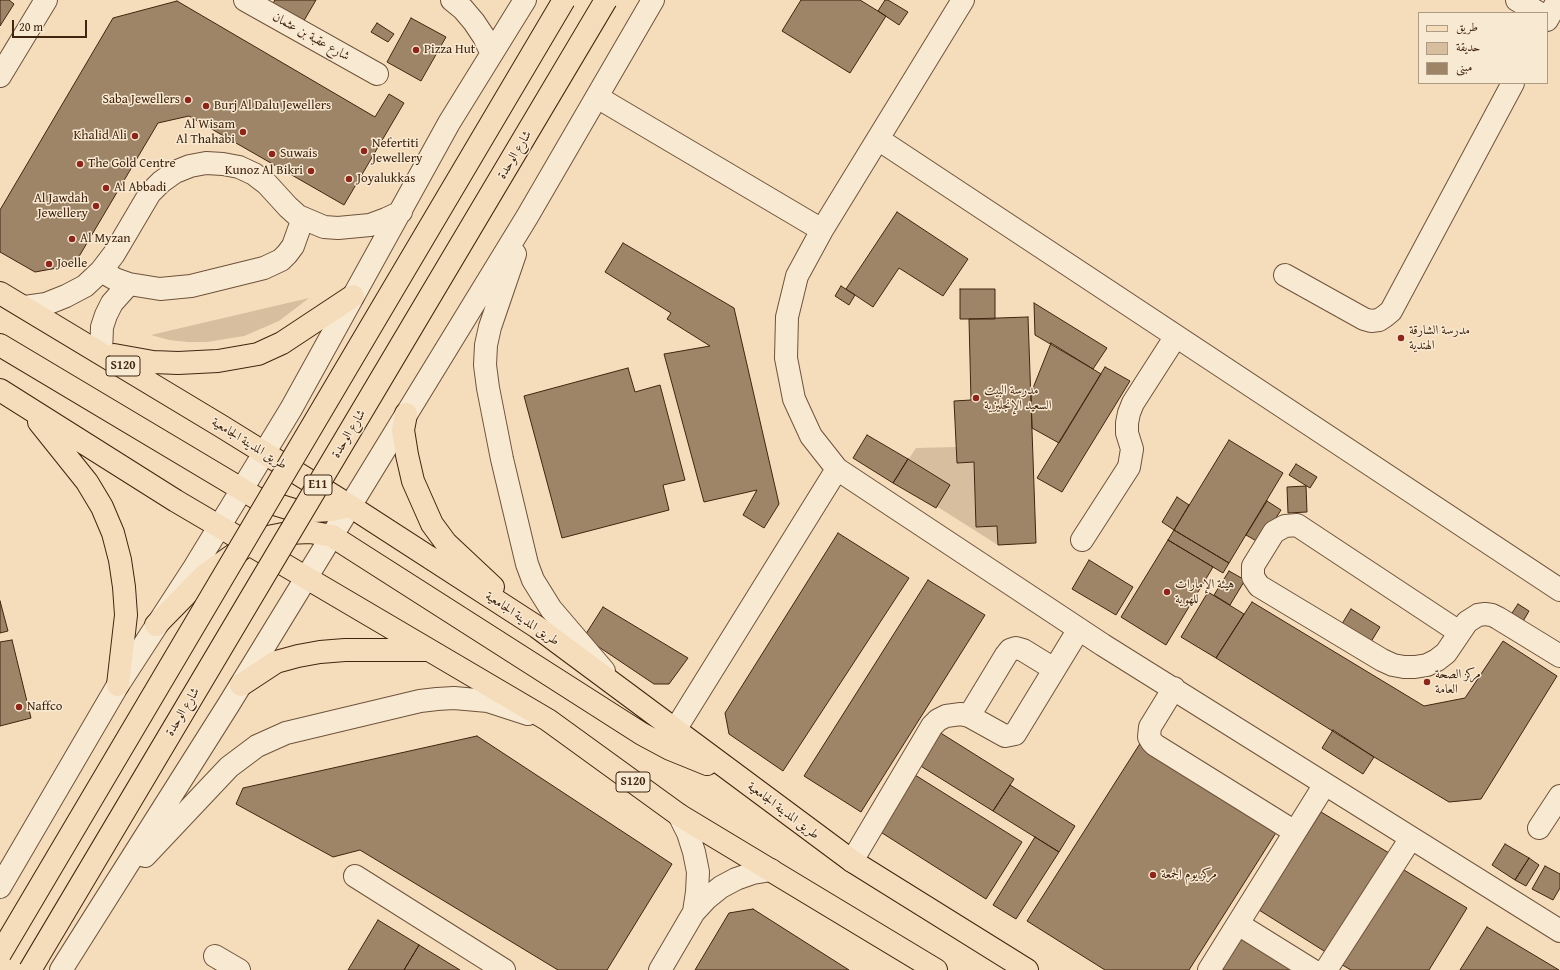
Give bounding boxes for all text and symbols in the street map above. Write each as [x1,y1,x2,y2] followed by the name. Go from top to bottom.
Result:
[270,9,352,65] street label: شارع عقبة بن عثمان
[14,12,89,38] scale bar
[1418,12,1548,84] legend
[19,18,43,35] text: 20 m
[1456,18,1478,35] text: طريق
[1456,38,1480,55] text: حديقة
[424,42,475,58] place label: Pizza Hut
[411,45,421,55] marker: Pizza Hut
[1456,58,1472,75] text: مبنى
[103,92,180,108] place label: Saba Jewellers
[183,95,193,105] marker: Saba Jewellers
[214,98,331,114] place label: Burj Al Dalu Jewellers
[201,101,211,111] marker: Burj Al Dalu Jewellers
[176,117,235,148] place label: Al Wisam Al Thahabi
[238,127,248,137] marker: Al Wisam Al Thahabi
[74,128,127,144] place label: Khalid Ali
[494,128,536,182] street label: شارع الوحدة
[130,131,140,141] marker: Khalid Ali
[372,136,422,167] place label: Nefertiti Jewellery
[280,146,317,162] place label: Suwais
[359,146,369,156] marker: Nefertiti Jewellery
[267,149,277,159] marker: Suwais
[88,156,176,172] place label: The Gold Centre
[75,159,85,169] marker: The Gold Centre
[225,163,303,179] place label: Kunoz Al Bikri
[306,166,316,176] marker: Kunoz Al Bikri
[357,171,415,187] place label: Joyalukkas
[344,174,354,184] marker: Joyalukkas
[114,180,166,196] place label: Al Abbadi
[101,183,111,193] marker: Al Abbadi
[34,191,88,222] place label: Al Jawdah Jewellery
[91,201,101,211] marker: Al Jawdah Jewellery
[80,231,131,247] place label: Al Myzan
[67,234,77,244] marker: Al Myzan
[57,256,87,272] place label: Joelle
[44,259,54,269] marker: Joelle
[1409,323,1470,354] place label: مدرسة الشارقة الهندية
[1396,333,1406,343] marker: مدرسة الشارقة الهندية
[106,356,140,376] road number: S120
[984,383,1052,414] place label: مدرسة البيت السعيد الإنجليزية
[971,393,981,403] marker: مدرسة البيت السعيد الإنجليزية
[328,407,370,461] street label: شارع الوحدة
[208,415,290,473] street label: طريق المدينة الجامعية
[304,475,332,495] road number: E11
[1175,577,1234,608] place label: هيئة الإمارات للهوية
[1162,587,1172,597] marker: هيئة الإمارات للهوية
[482,589,562,649] street label: طريق المدينة الجامعية
[1435,667,1481,698] place label: مركز الصحة العامة
[1422,677,1432,687] marker: مركز الصحة العامة
[162,685,204,739] street label: شارع الوحدة
[27,699,62,715] place label: Naffco
[14,702,24,712] marker: Naffco
[616,772,650,792] road number: S120
[744,779,822,843] street label: طريق المدينة الجامعية
[1161,867,1217,883] place label: مركز يوم الجمعة
[1148,870,1158,880] marker: مركز يوم الجمعة

